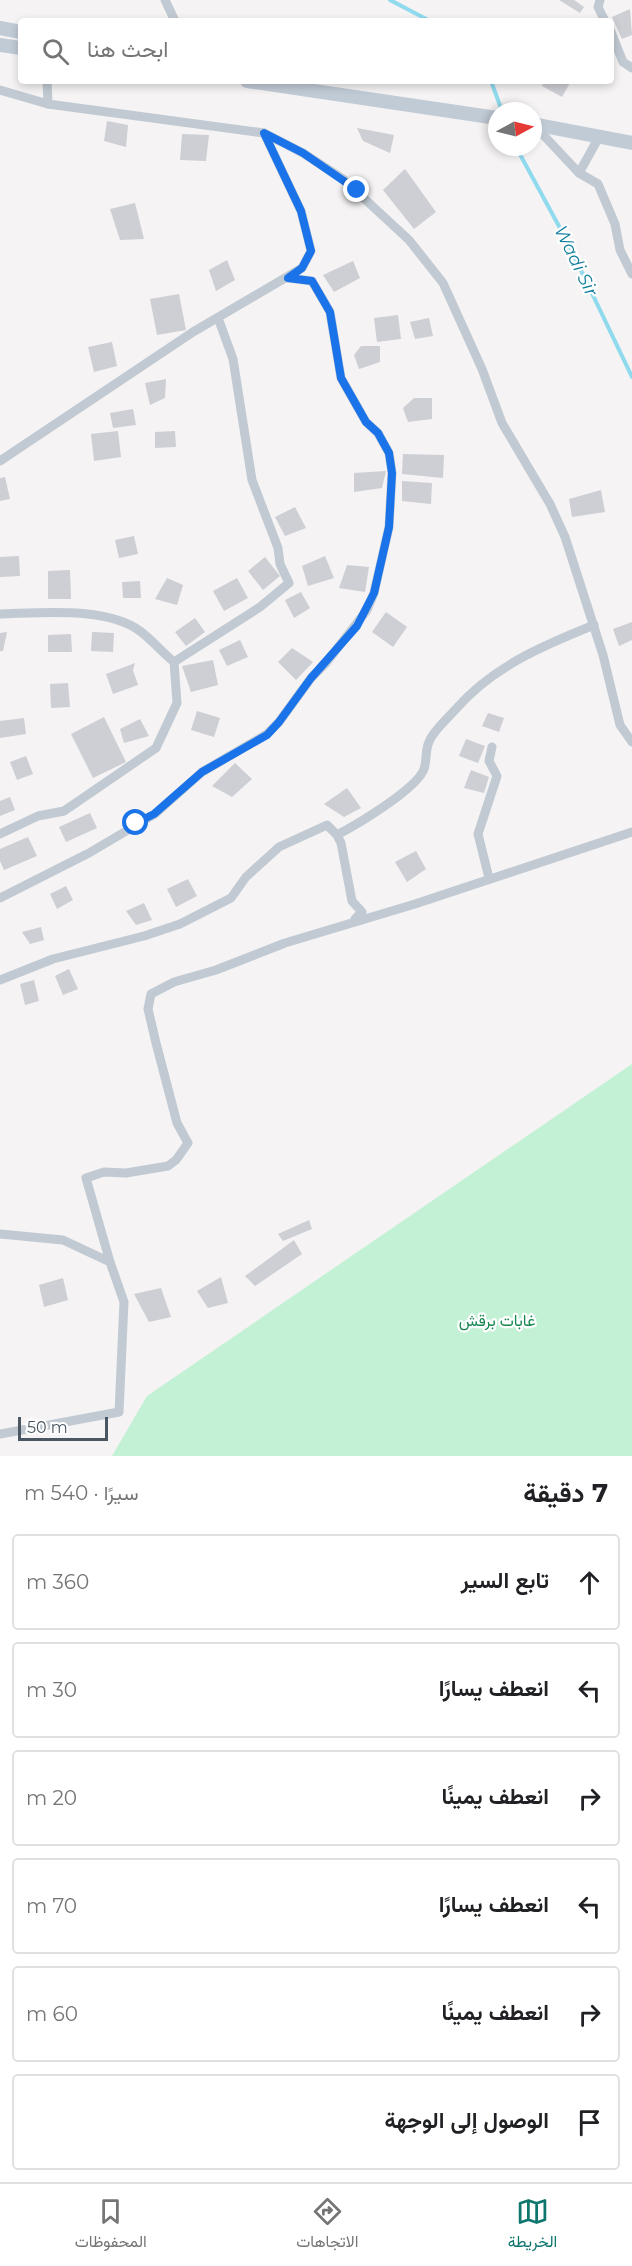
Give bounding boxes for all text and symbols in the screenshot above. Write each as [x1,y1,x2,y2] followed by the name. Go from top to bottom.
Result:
[18,18,614,84] search box
[39,35,72,68] icon: search
[87,36,168,63] text: ابحث هنا
[488,102,542,156] north arrow
[343,176,369,202] route end
[550,222,603,301] water label: Wadi Sir
[122,809,148,835] route start
[459,1311,535,1331] park label: غابات برقش
[18,1414,108,1442] scale bar
[27,1418,68,1437] text: 50 m
[523,1477,608,1509] text: 7 دقيقة
[24,1481,139,1505] text: سيرًا · 540 m
[573,1566,606,1599] icon: ahead
[461,1567,549,1594] text: تابع السير
[26,1570,89,1594] text: 360 m
[573,1674,606,1707] icon: left
[439,1675,549,1702] text: انعطف يسارًا
[26,1678,77,1702] text: 30 m
[573,1782,606,1815] icon: right
[441,1783,549,1810] text: انعطف يمينًا
[26,1786,77,1810] text: 20 m
[573,1890,606,1923] icon: left
[439,1891,549,1918] text: انعطف يسارًا
[26,1894,77,1918] text: 70 m
[573,1998,606,2031] icon: right
[441,1999,549,2026] text: انعطف يمينًا
[26,2002,78,2026] text: 60 m
[573,2106,606,2139] icon: arrive
[384,2107,549,2134] text: الوصول إلى الوجهة
[75,2195,147,2256] tab: المحفوظات
[296,2195,358,2256] tab: الاتجاهات
[508,2195,557,2256] tab: الخريطة

